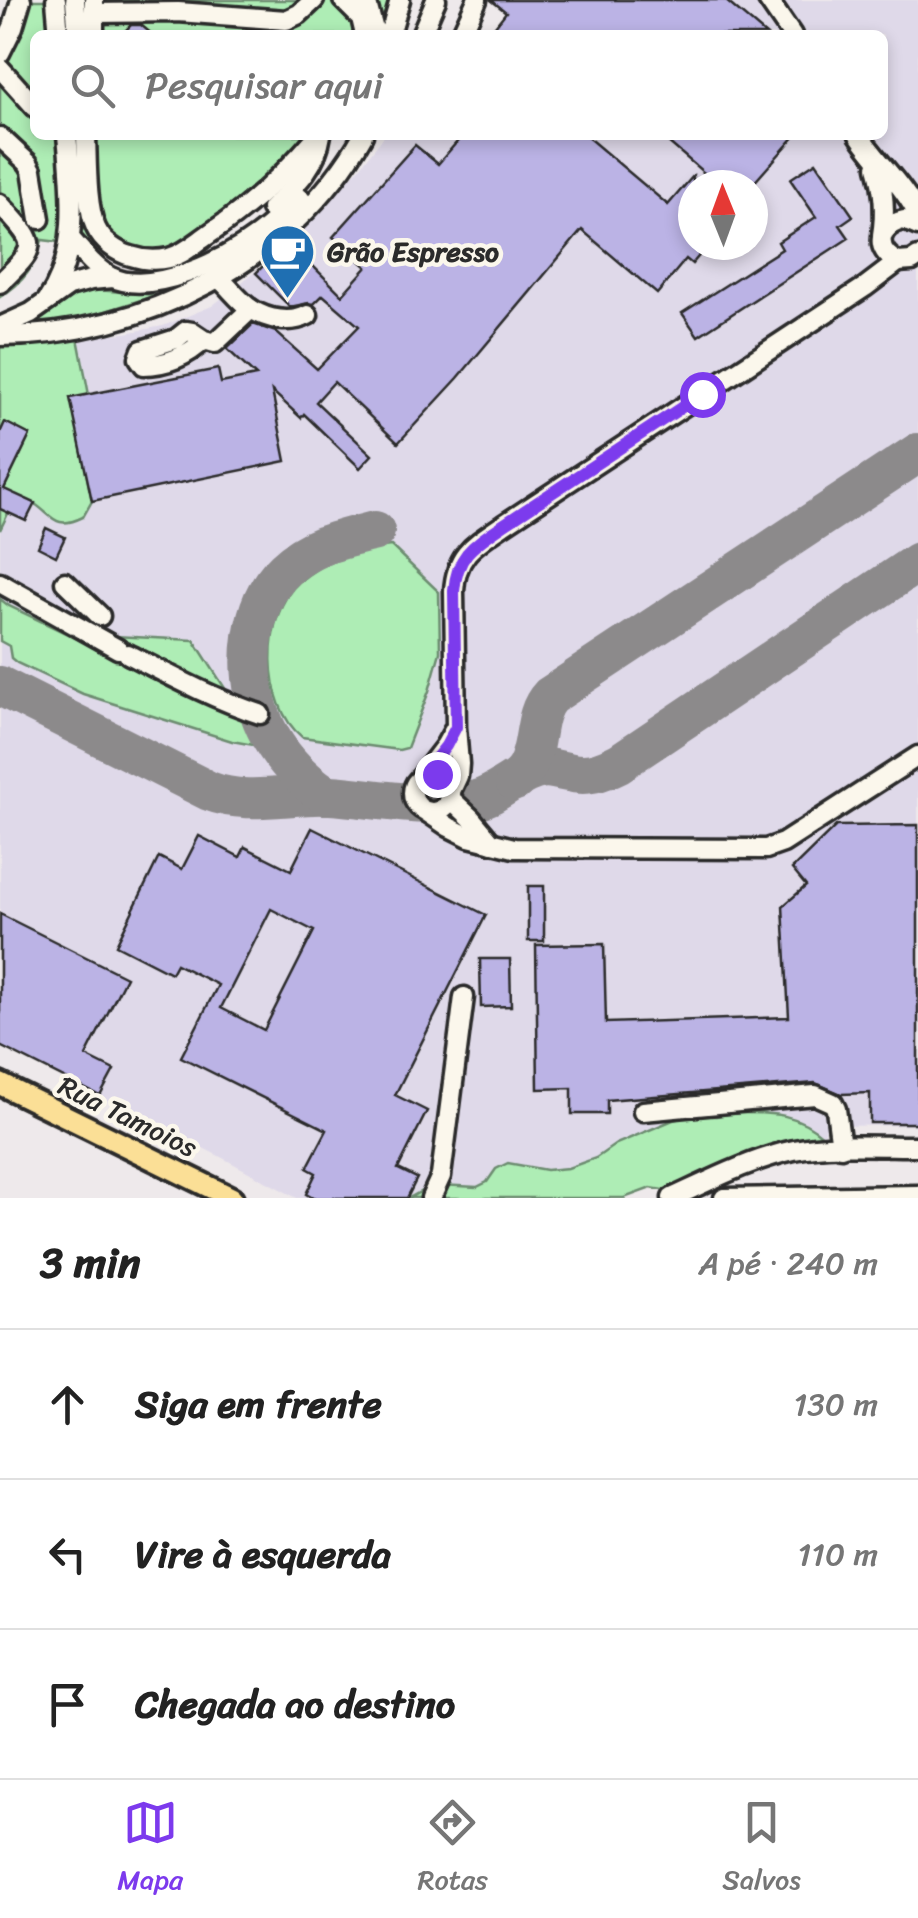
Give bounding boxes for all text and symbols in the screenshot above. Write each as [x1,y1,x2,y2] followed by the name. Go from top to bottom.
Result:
[30,30,888,140] search box
[145,52,383,119] text: Pesquisar aqui
[65,58,120,113] icon: search
[678,170,768,260] north arrow
[258,221,318,300] cafe icon: Grão Espresso
[327,227,499,276] place label: Grão Espresso
[680,372,726,418] route start
[415,752,461,798] route end
[50,1062,206,1171] street label: Rua Tamoios
[40,1226,140,1300] text: 3 min
[699,1235,878,1292] text: A pé · 240 m
[135,1371,382,1438] text: Siga em frente
[794,1376,878,1433] text: 130 m
[40,1377,95,1432] icon: ahead
[135,1521,391,1588] text: Vire à esquerda
[797,1526,878,1583] text: 110 m
[40,1527,95,1582] icon: left
[135,1671,455,1738] text: Chegada ao destino
[40,1677,95,1732] icon: arrive
[117,1795,183,1904] tab: Mapa
[417,1795,488,1904] tab: Rotas
[722,1795,801,1904] tab: Salvos

